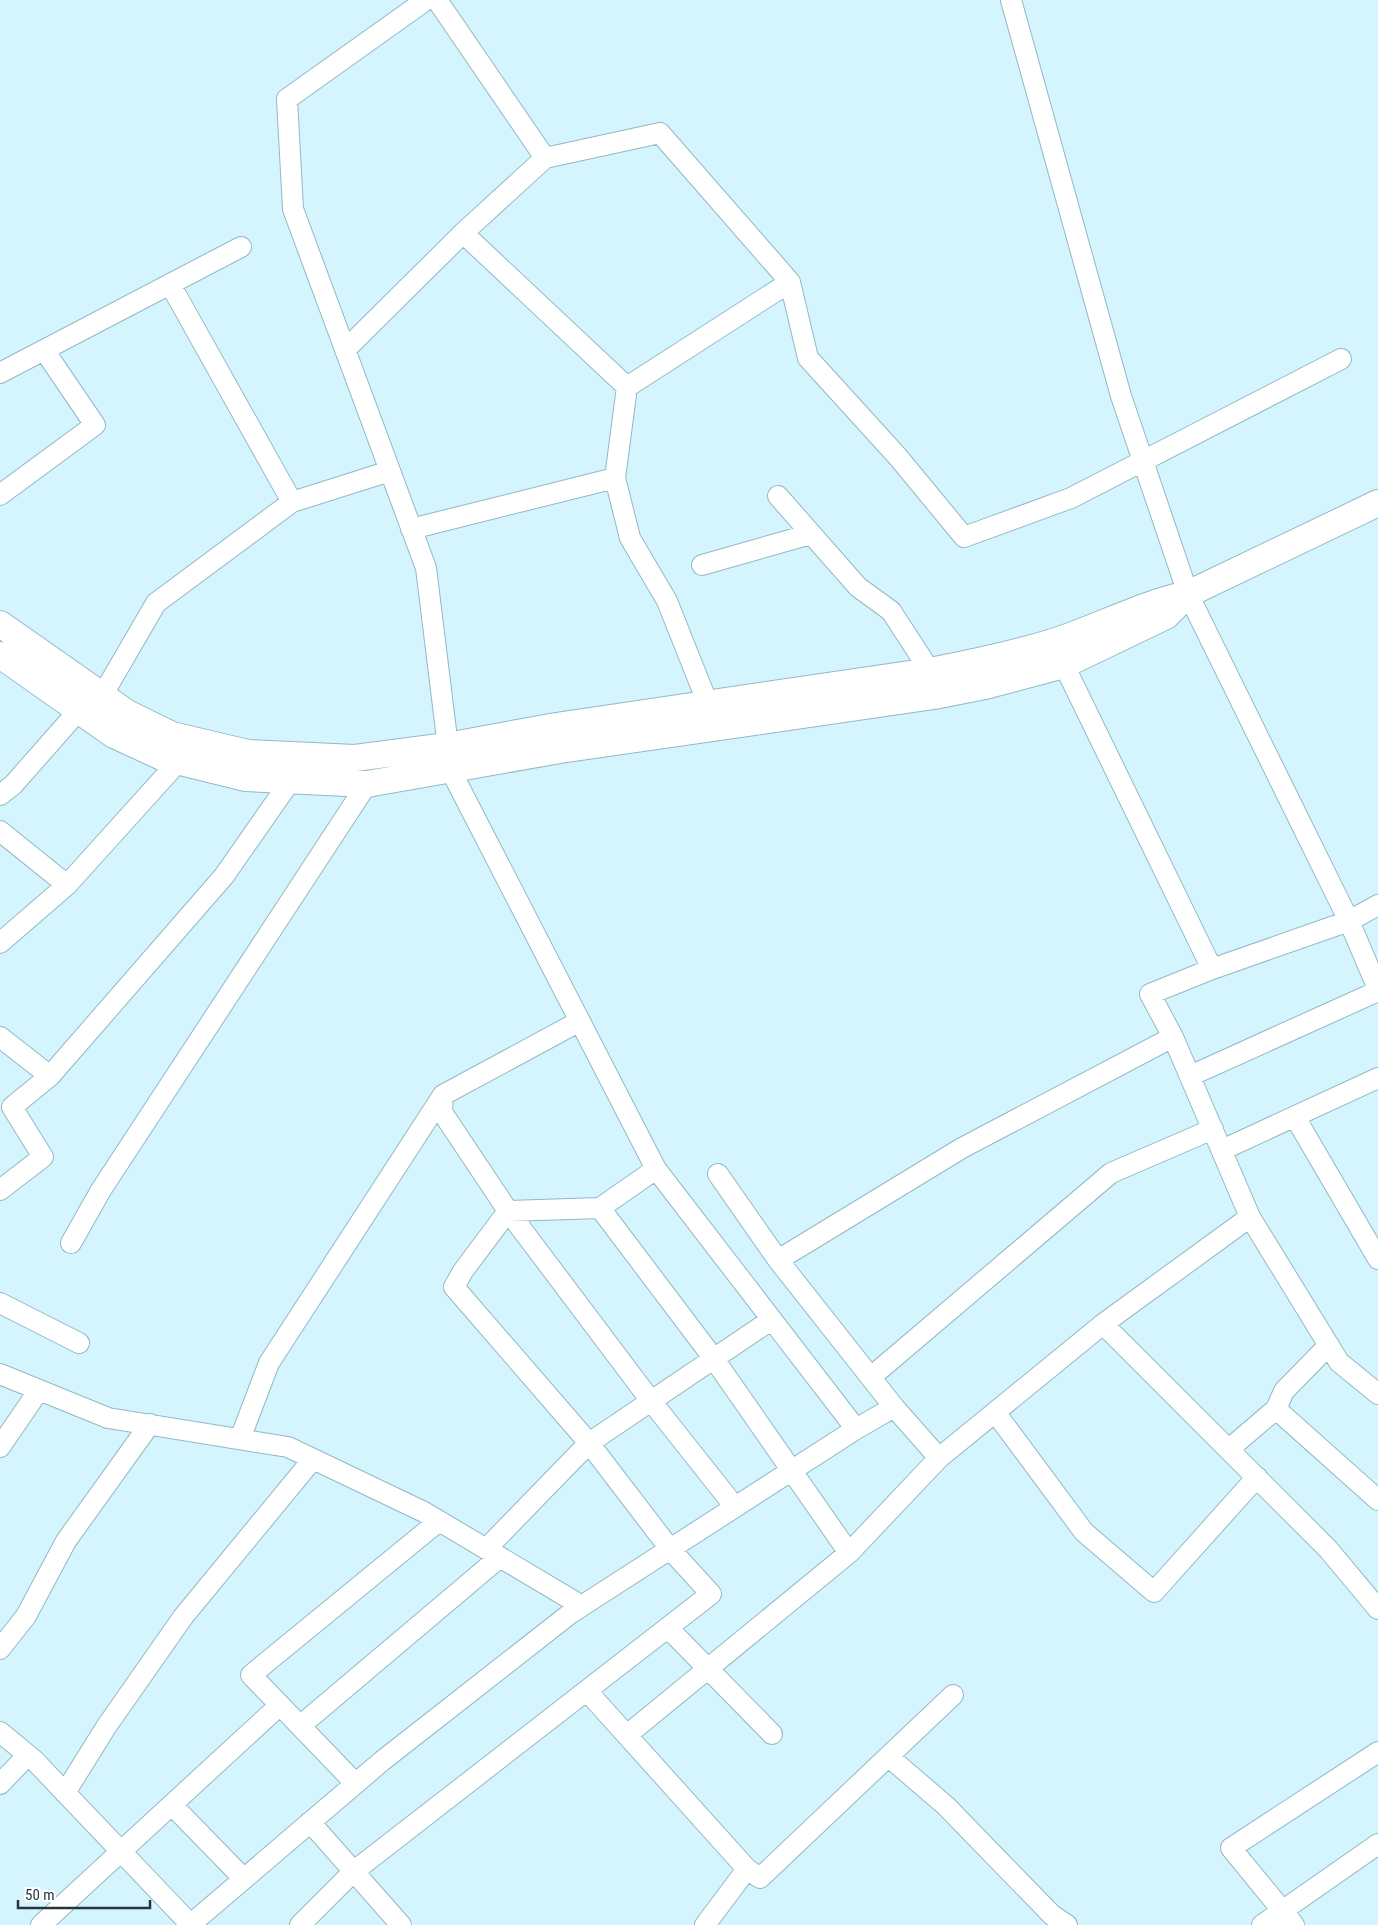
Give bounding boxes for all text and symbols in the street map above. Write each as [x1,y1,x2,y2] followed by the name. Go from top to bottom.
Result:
[18,1878,150,1910] scale bar
[25,1886,55,1904] text: 50 m

